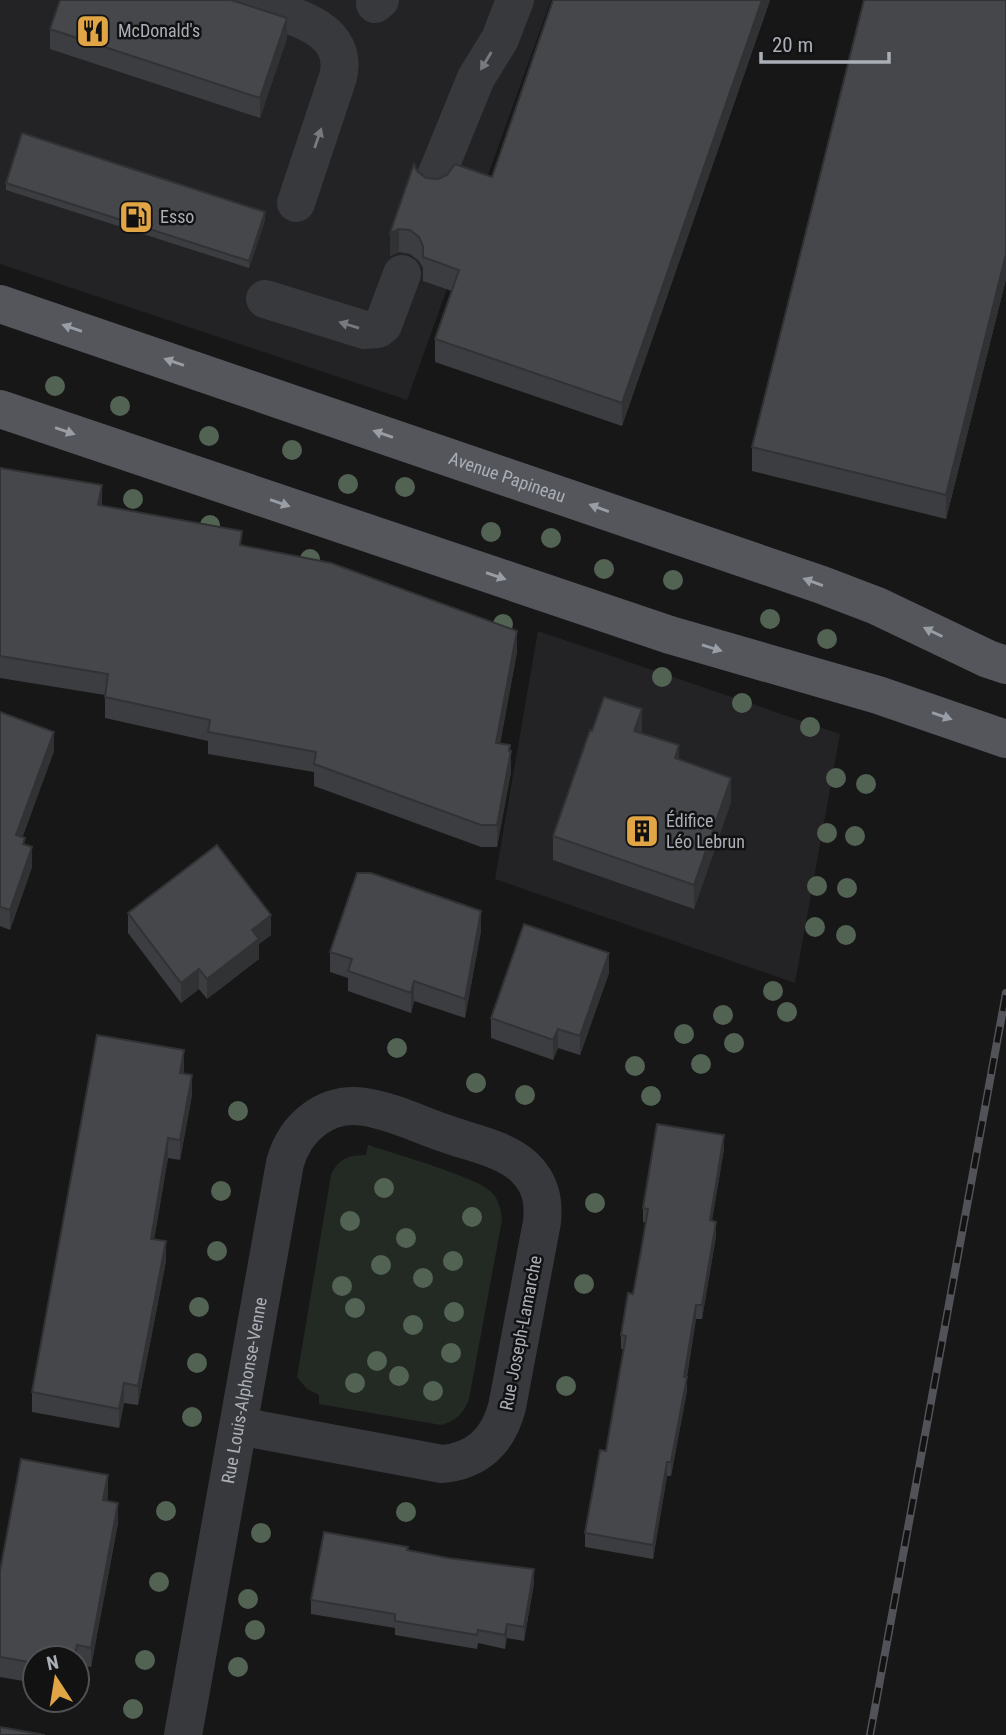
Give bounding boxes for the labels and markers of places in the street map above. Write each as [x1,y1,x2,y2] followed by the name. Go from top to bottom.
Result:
[74,12,112,50] restaurant icon: McDonald's
[118,20,200,41] place label: McDonald's
[117,198,155,236] fuel station icon: Esso
[160,206,194,227] place label: Esso
[666,810,745,852] place label: Édifice Léo Lebrun
[623,812,661,850] building icon: Édifice Léo Lebrun

